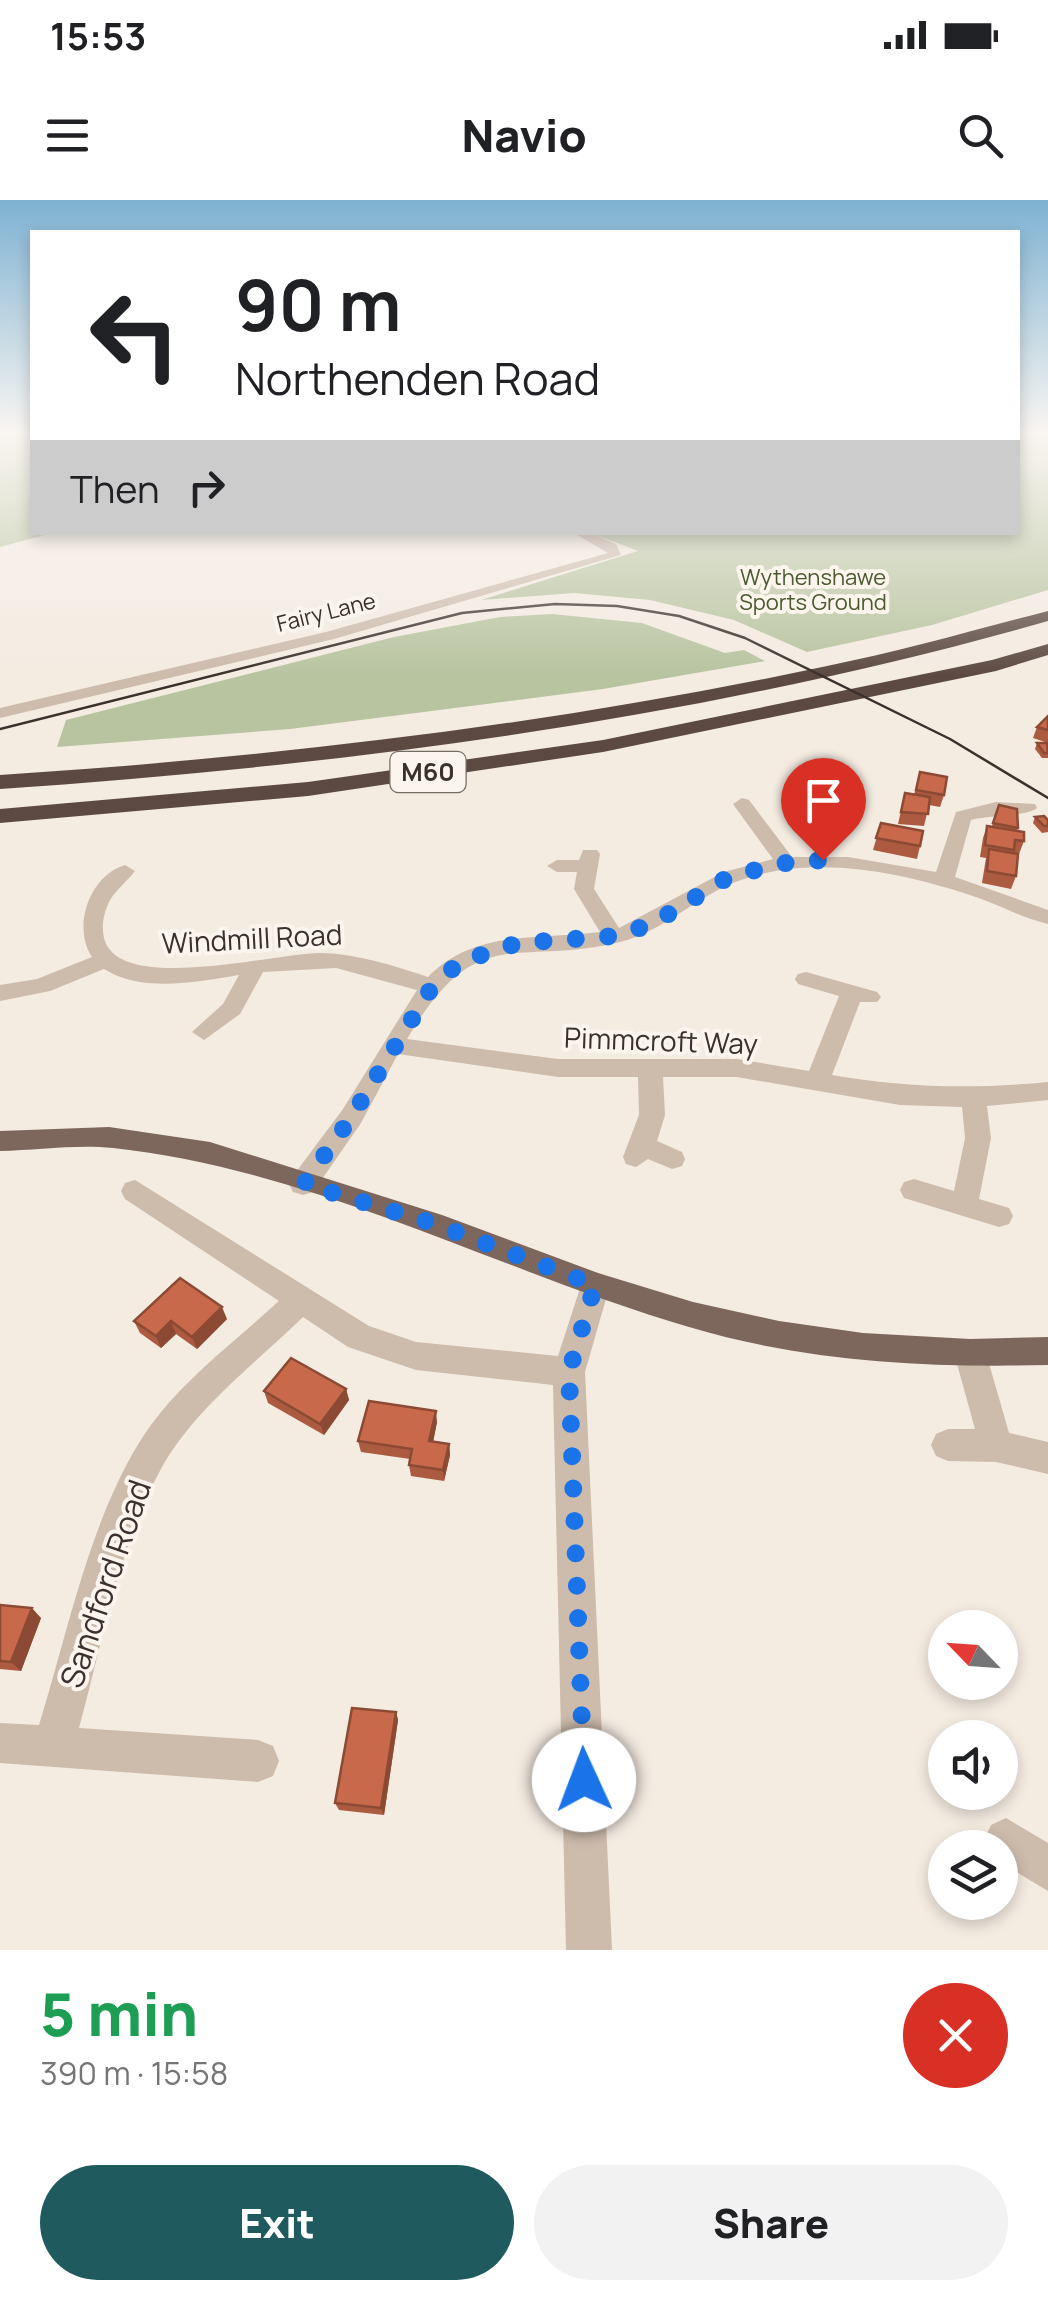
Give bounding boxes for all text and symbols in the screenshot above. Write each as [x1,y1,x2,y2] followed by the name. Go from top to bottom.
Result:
[50,9,146,61] text: 15:53
[461,104,587,166] text: Navio
[40,108,95,163] icon: menu
[953,108,1008,163] icon: search
[235,256,402,352] text: 90 m
[70,270,200,400] icon: left
[235,347,600,409] text: Northenden Road
[179,460,234,515] icon: right
[70,462,159,514] text: Then
[739,562,887,617] park label: Wythenshawe Sports Ground
[273,585,379,639] street label: Fairy Lane
[390,752,466,792] road number: M60
[781,758,866,861] pin
[796,773,851,828] icon: arrive
[161,914,343,962] street label: Windmill Road
[563,1018,759,1062] street label: Pimmcroft Way
[49,1474,161,1694] street label: Sandford Road
[928,1610,1018,1700] north arrow
[928,1610,1018,1920] map controls
[928,1720,1018,1810] button: sound
[532,1728,636,1832] position arrow
[928,1830,1018,1920] button: layers
[40,1972,198,2054] text: 5 min
[903,1983,1008,2088] button: close
[40,2051,228,2095] text: 390 m · 15:58
[40,2165,514,2280] button: Exit
[534,2165,1008,2280] button: Share

